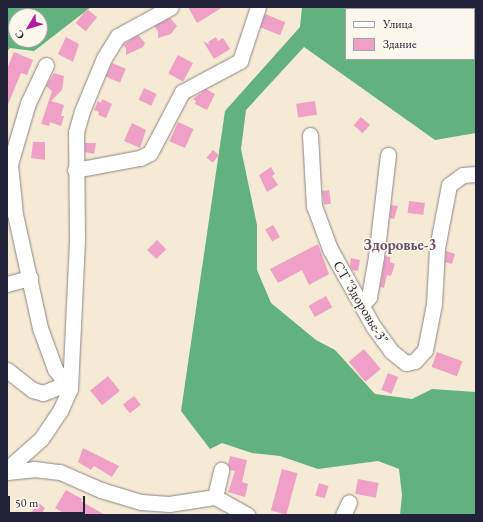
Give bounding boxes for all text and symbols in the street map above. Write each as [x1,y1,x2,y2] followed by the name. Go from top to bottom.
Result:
[8,8,48,48] north arrow
[345,8,475,60] legend
[383,16,413,32] text: Улица
[11,27,27,42] text: С
[383,36,417,52] text: Здание
[364,236,436,254] district label: Здоровье-3
[330,258,392,346] street label: СТ "Здоровье-3"
[10,488,87,514] scale bar
[15,495,38,511] text: 50 m

